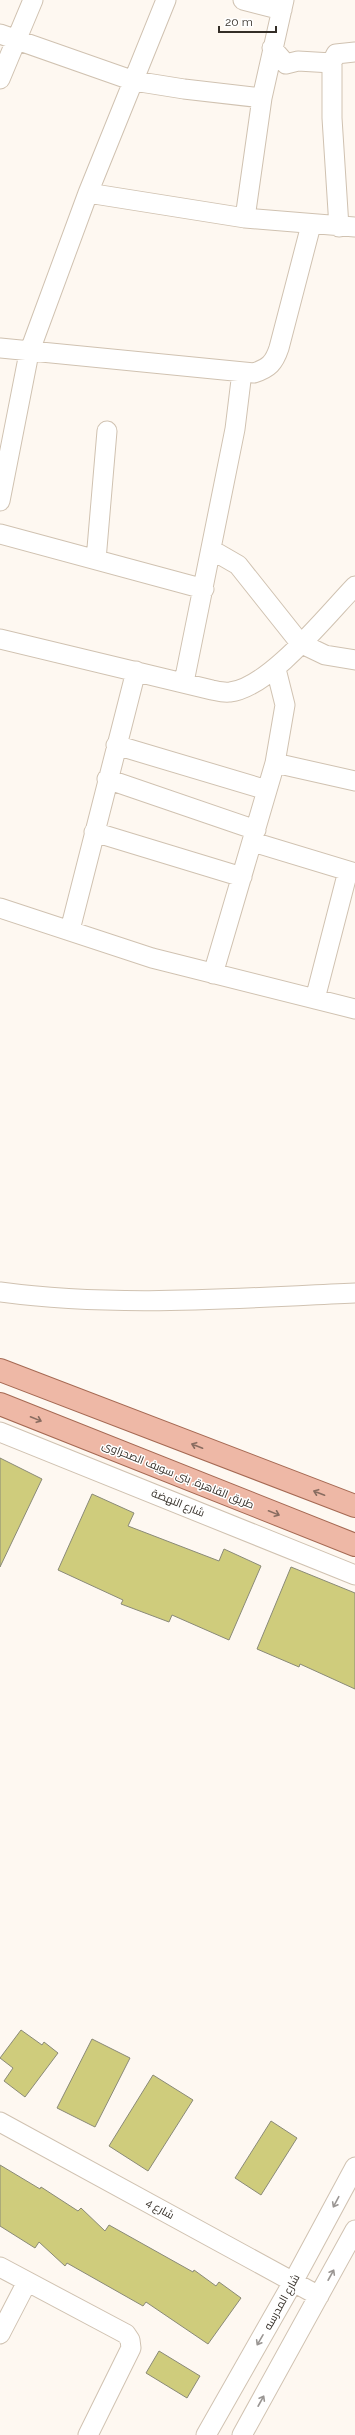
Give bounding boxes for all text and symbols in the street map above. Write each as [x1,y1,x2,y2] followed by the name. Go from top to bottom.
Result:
[219,8,276,34] scale bar
[225,15,253,29] text: 20 m
[30,1415,42,1423] one-way arrow
[100,1438,256,1512] street label: طريق القاهرة, بنى سويف الصحراوى
[192,1442,204,1450] one-way arrow
[149,1486,207,1521] street label: شارع النهضة
[313,1488,325,1496] one-way arrow
[268,1509,280,1517] one-way arrow
[332,2195,340,2207] one-way arrow
[143,2196,176,2223] street label: شارع 4
[327,2269,335,2281] one-way arrow
[261,2272,304,2333] street label: شارع المدرسه
[256,2334,264,2346] one-way arrow
[258,2395,265,2407] one-way arrow

